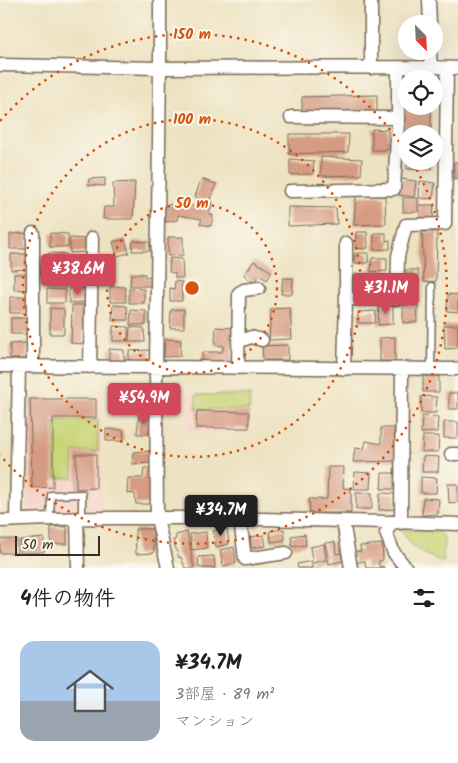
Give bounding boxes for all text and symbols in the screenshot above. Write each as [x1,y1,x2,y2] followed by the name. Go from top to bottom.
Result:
[398,15,442,60] north arrow
[398,15,443,170] map controls
[173,23,211,47] text: 150 m
[398,70,443,115] button: locate
[173,108,211,132] text: 100 m
[398,125,443,170] button: layers
[174,192,209,216] text: 50 m
[37,254,119,296] pin: ¥38.6M
[52,257,104,282] text: ¥38.6M
[345,272,427,315] pin: ¥31.1M
[364,276,408,301] text: ¥31.1M
[183,279,201,297] centre of rings
[103,382,185,425] pin: ¥54.9M
[119,386,169,411] text: ¥54.9M
[180,494,262,537] pin: ¥34.7M
[196,498,246,523] text: ¥34.7M
[15,533,100,556] scale bar
[22,534,53,556] text: 50 m
[20,583,115,616] text: 4件の物件
[410,584,438,612] icon: filters
[175,647,242,680] text: ¥34.7M
[60,661,120,721] icon: home
[175,682,274,707] text: 3部屋 · 89 m²
[175,709,254,734] text: マンション

